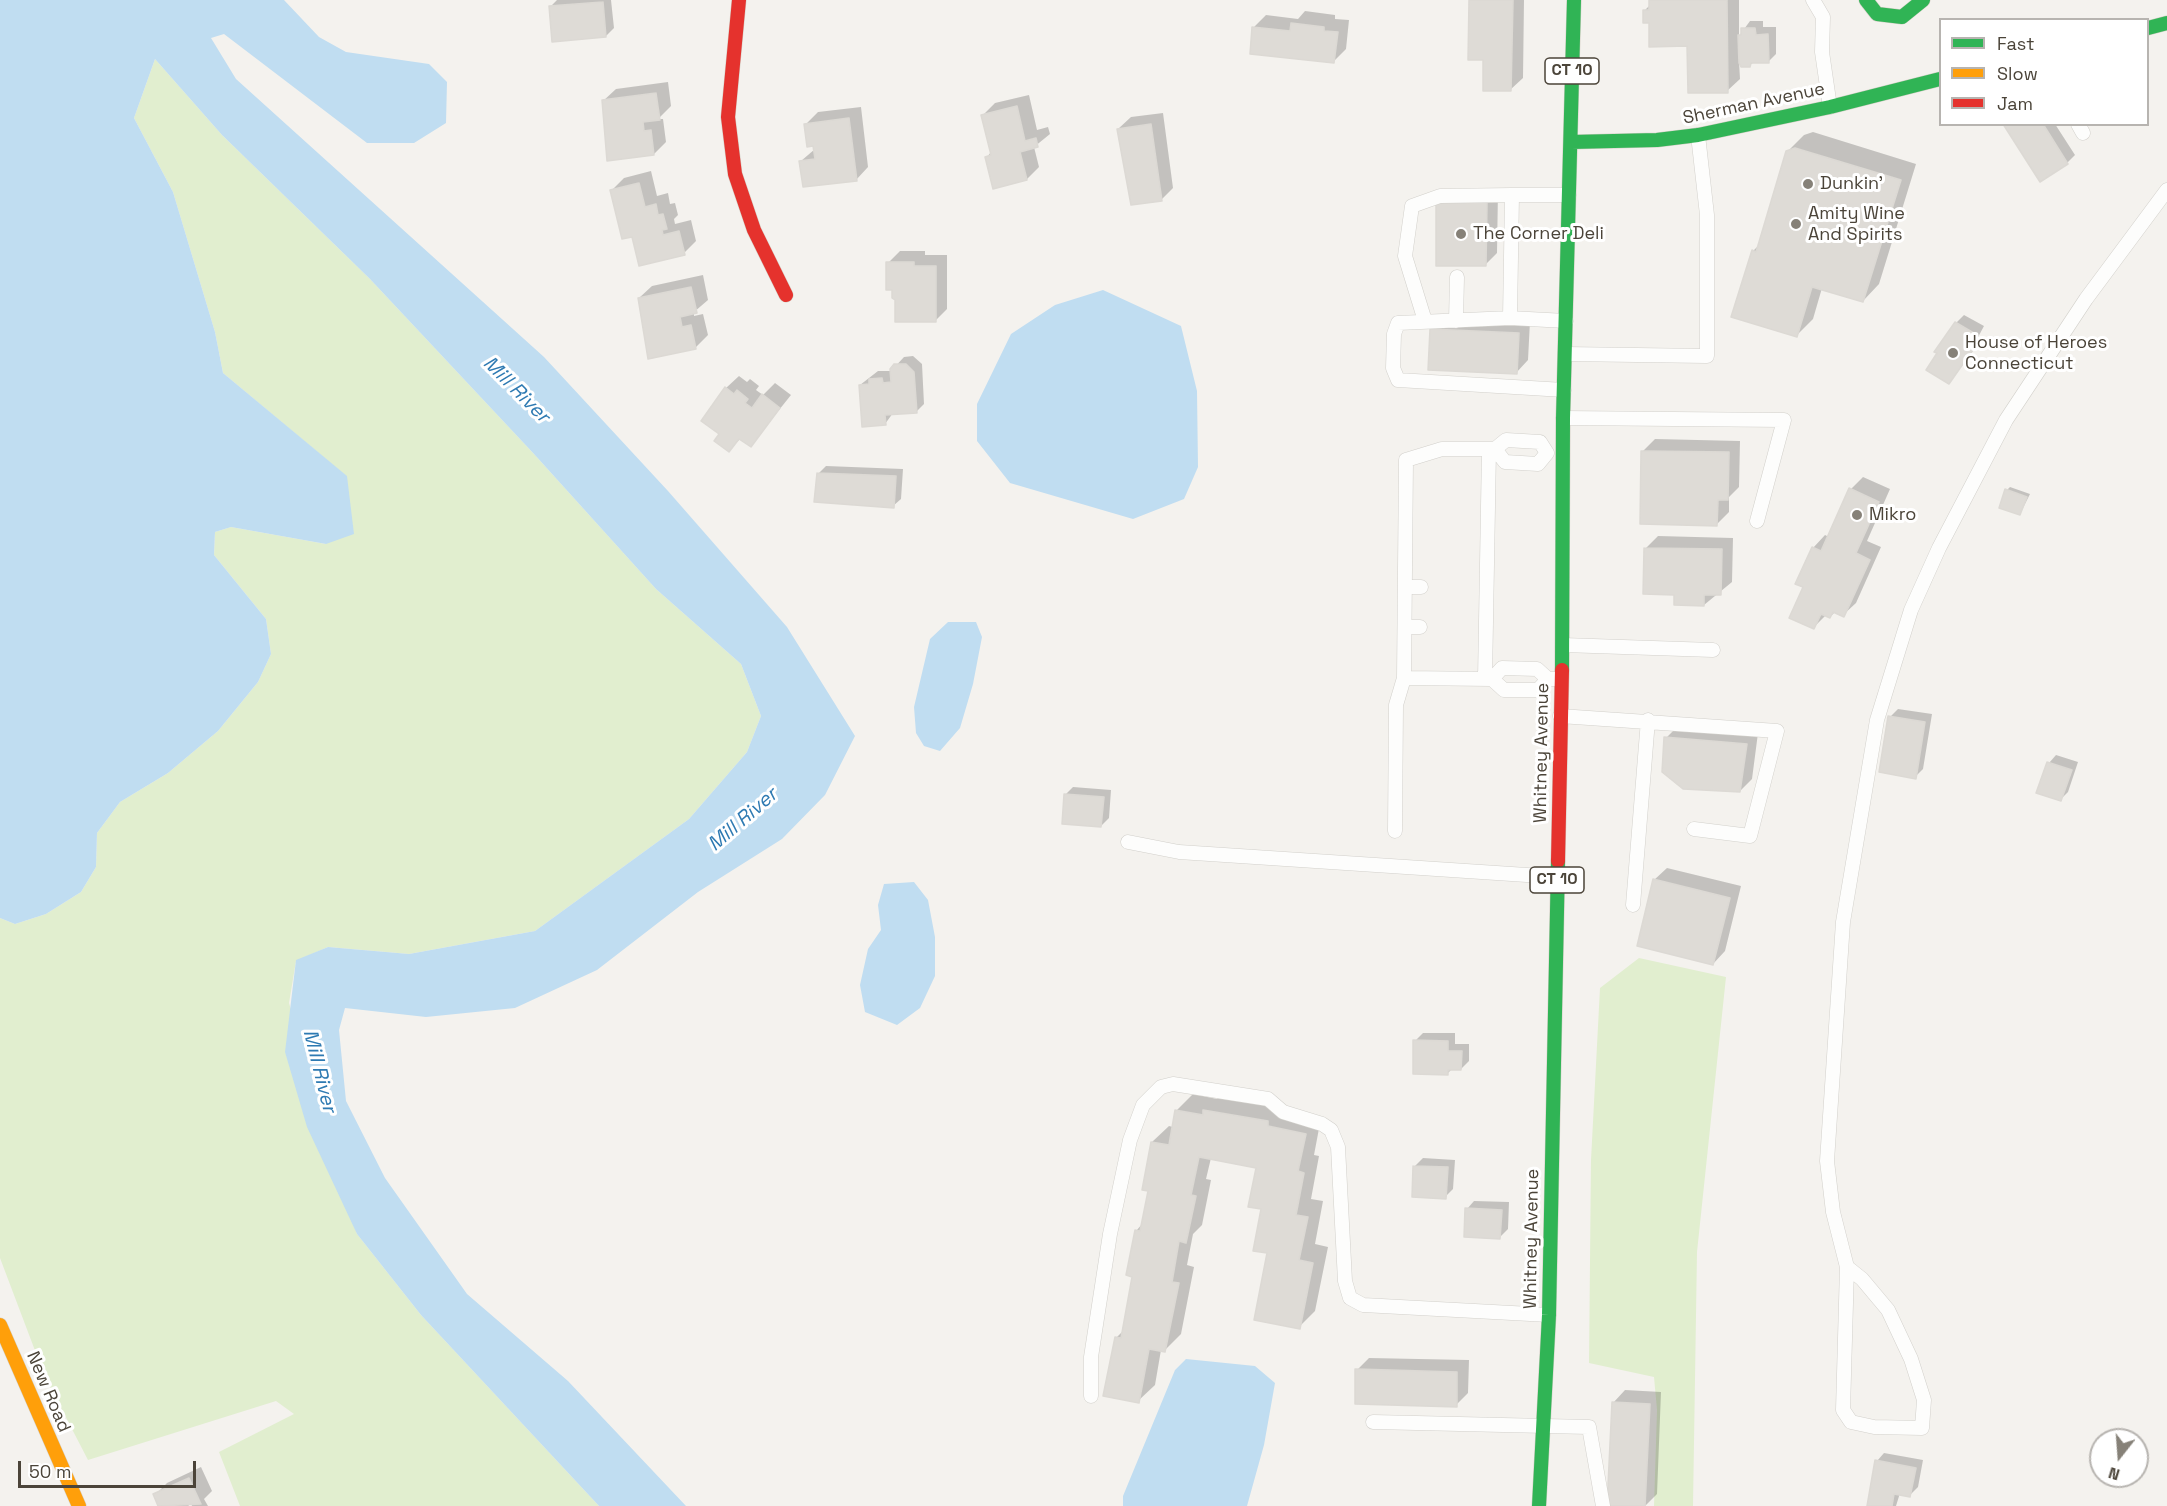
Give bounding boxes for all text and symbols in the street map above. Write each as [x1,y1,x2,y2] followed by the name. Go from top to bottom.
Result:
[1939,18,2149,126] legend
[1997,32,2034,55] text: Fast
[1545,58,1599,84] road number: CT 10
[1997,62,2038,85] text: Slow
[1681,78,1827,130] street label: Sherman Avenue
[1997,92,2033,115] text: Jam
[1820,173,1883,195] place label: Dunkin'
[1801,177,1815,191] marker: Dunkin'
[1808,203,1905,246] place label: Amity Wine And Spirits
[1789,217,1803,231] marker: Amity Wine And Spirits
[1473,223,1604,245] place label: The Corner Deli
[1454,227,1468,241] marker: The Corner Deli
[1965,332,2107,374] place label: House of Heroes Connecticut
[1946,346,1960,360] marker: House of Heroes Connecticut
[478,352,554,428] water label: Mill River
[1869,504,1916,526] place label: Mikro
[1850,508,1864,522] marker: Mikro
[1530,683,1554,823] street label: Whitney Avenue
[703,783,783,857] water label: Mill River
[1530,867,1584,893] road number: CT 10
[297,1027,341,1115] water label: Mill River
[1520,1169,1544,1309] street label: Whitney Avenue
[21,1348,75,1436] street label: New Road
[2089,1428,2149,1488] north arrow
[21,1449,200,1487] scale bar
[29,1460,71,1483] text: 50 m
[2106,1462,2122,1485] text: N

